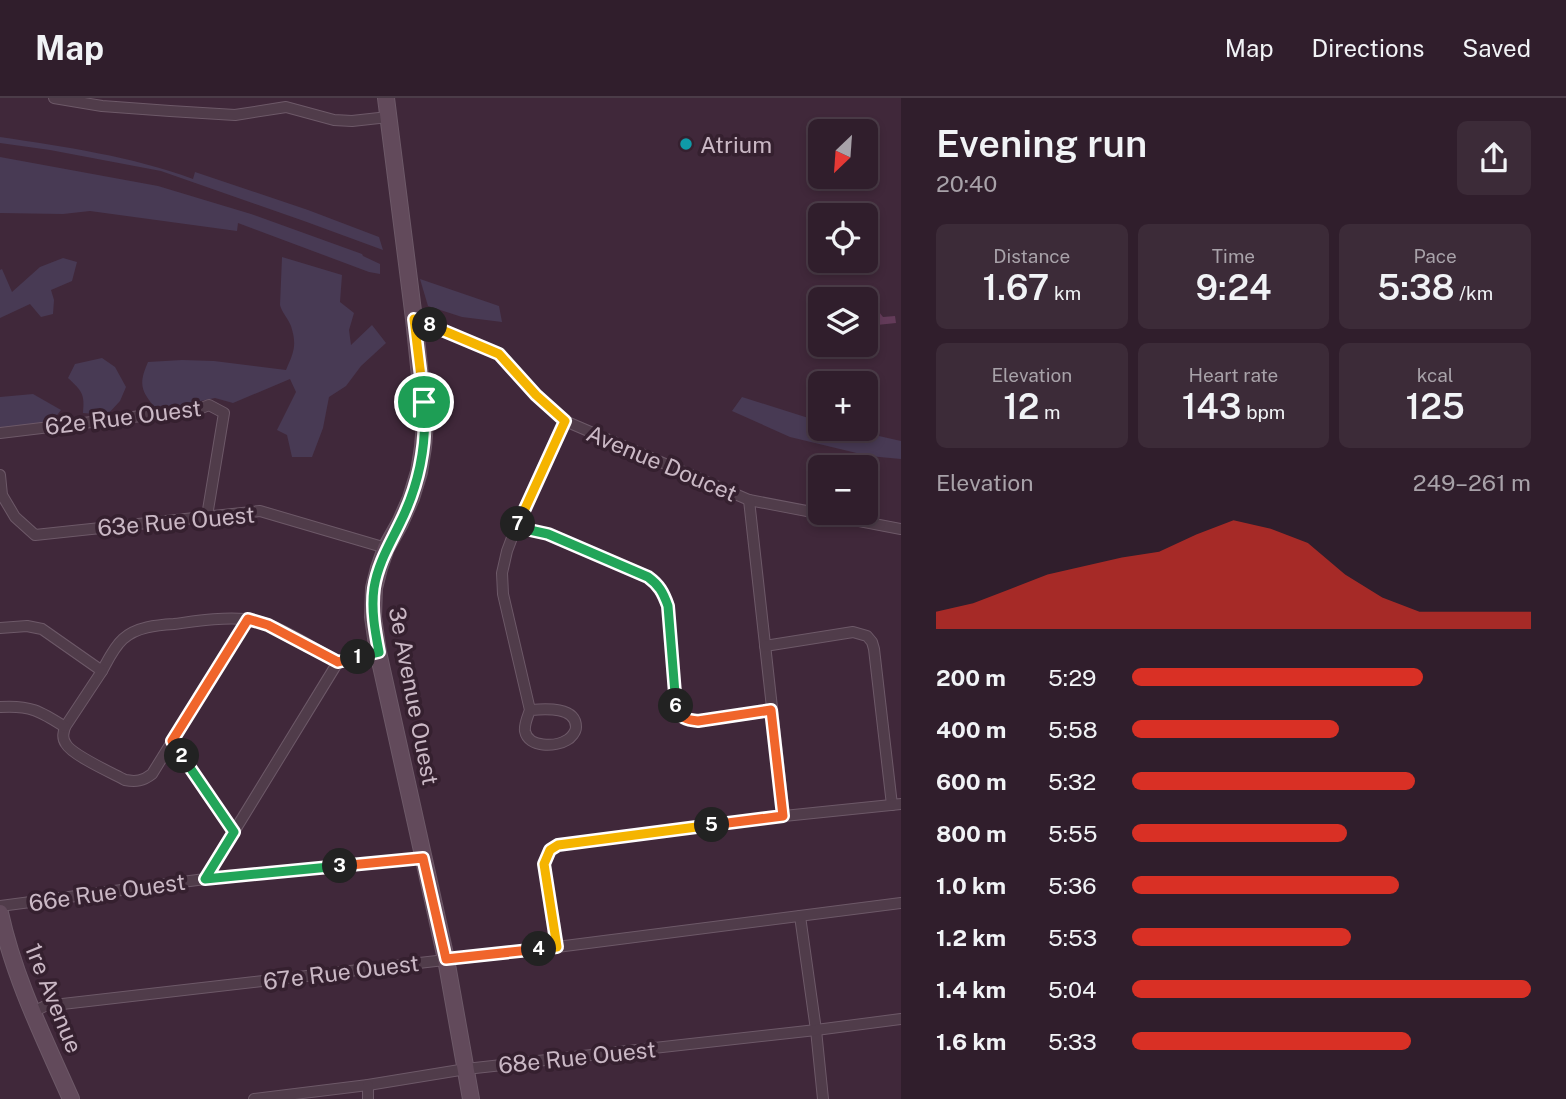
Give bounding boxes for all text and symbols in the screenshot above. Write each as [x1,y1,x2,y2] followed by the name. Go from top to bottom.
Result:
[35,29,104,67] text: Map
[1225,34,1274,62] text: Map
[1312,34,1424,62] text: Directions
[1462,34,1531,62] text: Saved
[808,119,878,189] north arrow
[808,119,878,525] map controls
[936,121,1147,166] text: Evening run
[1457,121,1531,195] button: share
[700,131,772,158] place label: Atrium
[678,136,694,152] marker: Atrium
[936,170,997,197] text: 20:40
[808,203,878,273] button: locate
[993,245,1070,267] text: Distance
[1212,245,1255,267] text: Time
[1413,245,1457,267] text: Pace
[983,267,1049,308] text: 1.67
[1195,267,1272,308] text: 9:24
[1377,267,1455,308] text: 5:38
[1049,282,1081,304] text: km
[1455,282,1493,304] text: /km
[808,287,878,357] button: layers
[412,308,448,342] pin: 8
[423,313,436,335] text: 8
[992,364,1072,386] text: Elevation
[1189,364,1278,386] text: Heart rate
[1417,364,1454,386] text: kcal
[808,371,878,441] button: +
[394,372,454,432] pin
[405,383,443,421] icon: arrive
[1003,386,1039,427] text: 12
[1182,386,1242,427] text: 143
[1406,386,1465,427] text: 125
[43,394,203,440] street label: 62e Rue Ouest
[1039,401,1060,423] text: m
[1242,401,1285,423] text: bpm
[583,419,741,507] street label: Avenue Doucet
[808,455,878,525] button: −
[936,469,1034,496] text: Elevation
[1413,469,1531,496] text: 249–261 m
[96,501,256,541] street label: 63e Rue Ouest
[500,506,536,542] pin: 7
[512,512,523,534] text: 7
[383,605,445,787] street label: 3e Avenue Ouest
[340,640,376,674] pin: 1
[353,645,362,667] text: 1
[936,664,1006,691] text: 200 m
[1048,664,1096,691] text: 5:29
[658,688,694,724] pin: 6
[669,694,682,716] text: 6
[936,716,1006,743] text: 400 m
[1048,716,1098,743] text: 5:58
[164,738,200,774] pin: 2
[175,744,188,766] text: 2
[936,768,1006,795] text: 600 m
[1048,768,1096,795] text: 5:32
[694,808,730,842] pin: 5
[705,813,718,835] text: 5
[936,820,1007,847] text: 800 m
[1048,820,1097,847] text: 5:55
[322,848,358,884] pin: 3
[333,854,346,876] text: 3
[27,868,187,916] street label: 66e Rue Ouest
[936,872,1006,899] text: 1.0 km
[1048,872,1097,899] text: 5:36
[936,924,1006,951] text: 1.2 km
[1048,924,1097,951] text: 5:53
[522,932,556,966] pin: 4
[532,937,545,959] text: 4
[20,939,88,1057] street label: 1re Avenue
[262,949,420,995] street label: 67e Rue Ouest
[936,976,1006,1003] text: 1.4 km
[1048,976,1096,1003] text: 5:04
[936,1028,1006,1055] text: 1.6 km
[1048,1028,1097,1055] text: 5:33
[497,1035,657,1079] street label: 68e Rue Ouest

